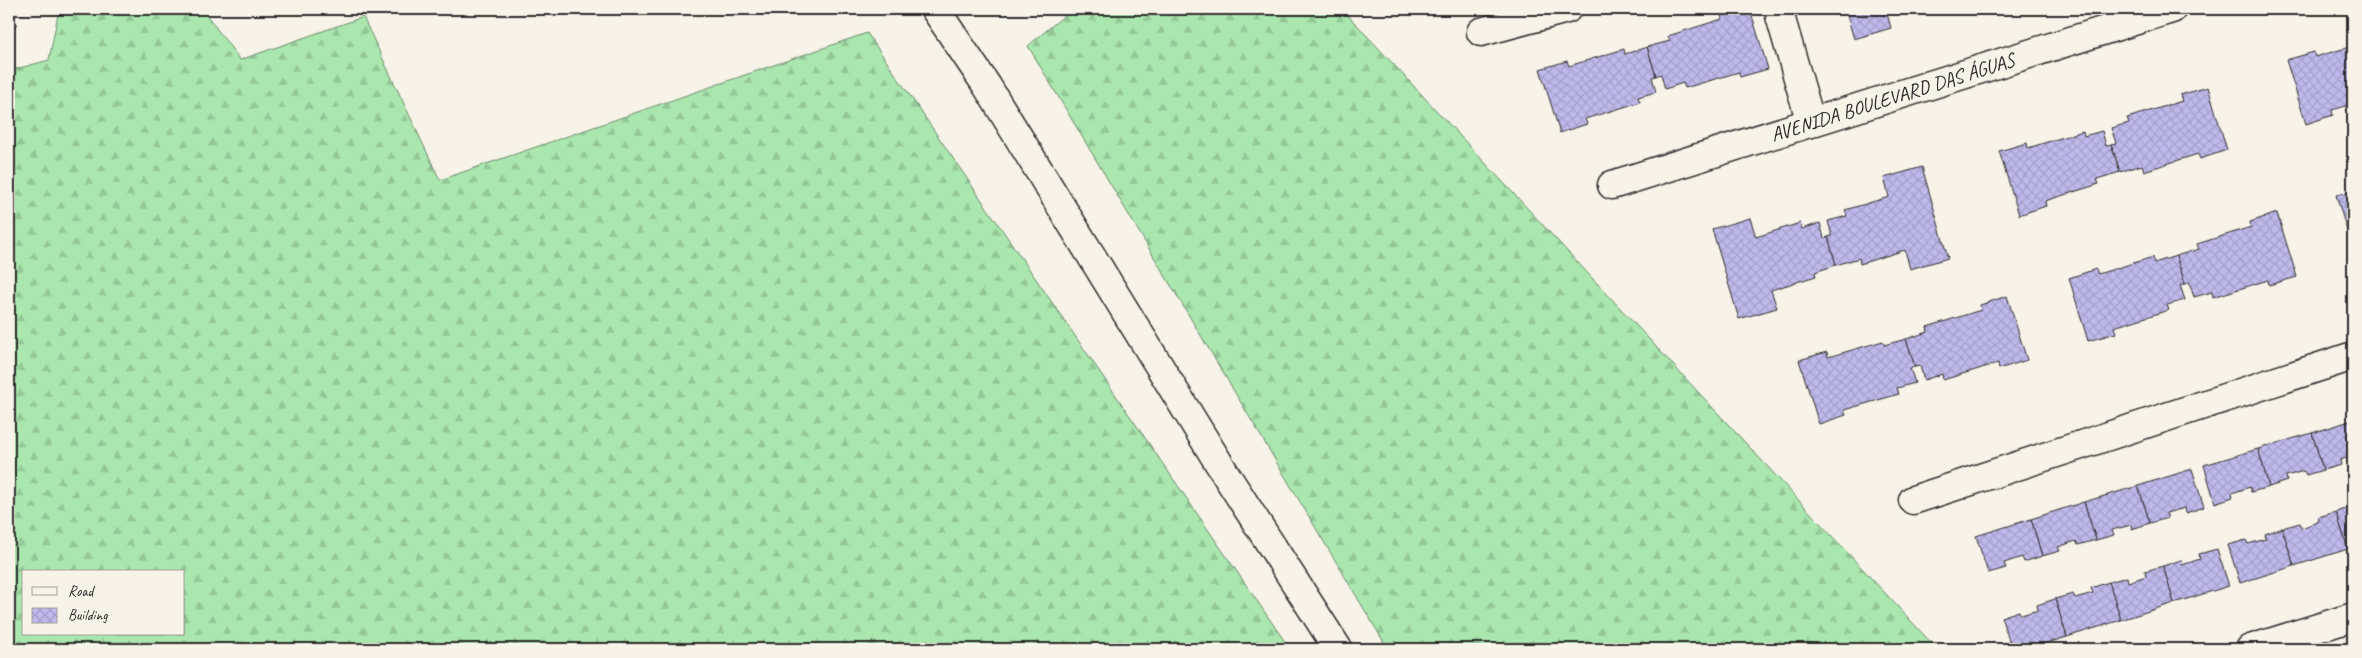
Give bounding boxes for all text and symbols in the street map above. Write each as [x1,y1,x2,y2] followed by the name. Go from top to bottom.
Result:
[1768,46,2020,147] street label: AVENIDA BOULEVARD DAS ÁGUAS
[22,570,185,636] legend
[68,582,95,601] text: Road
[68,606,108,625] text: Building

